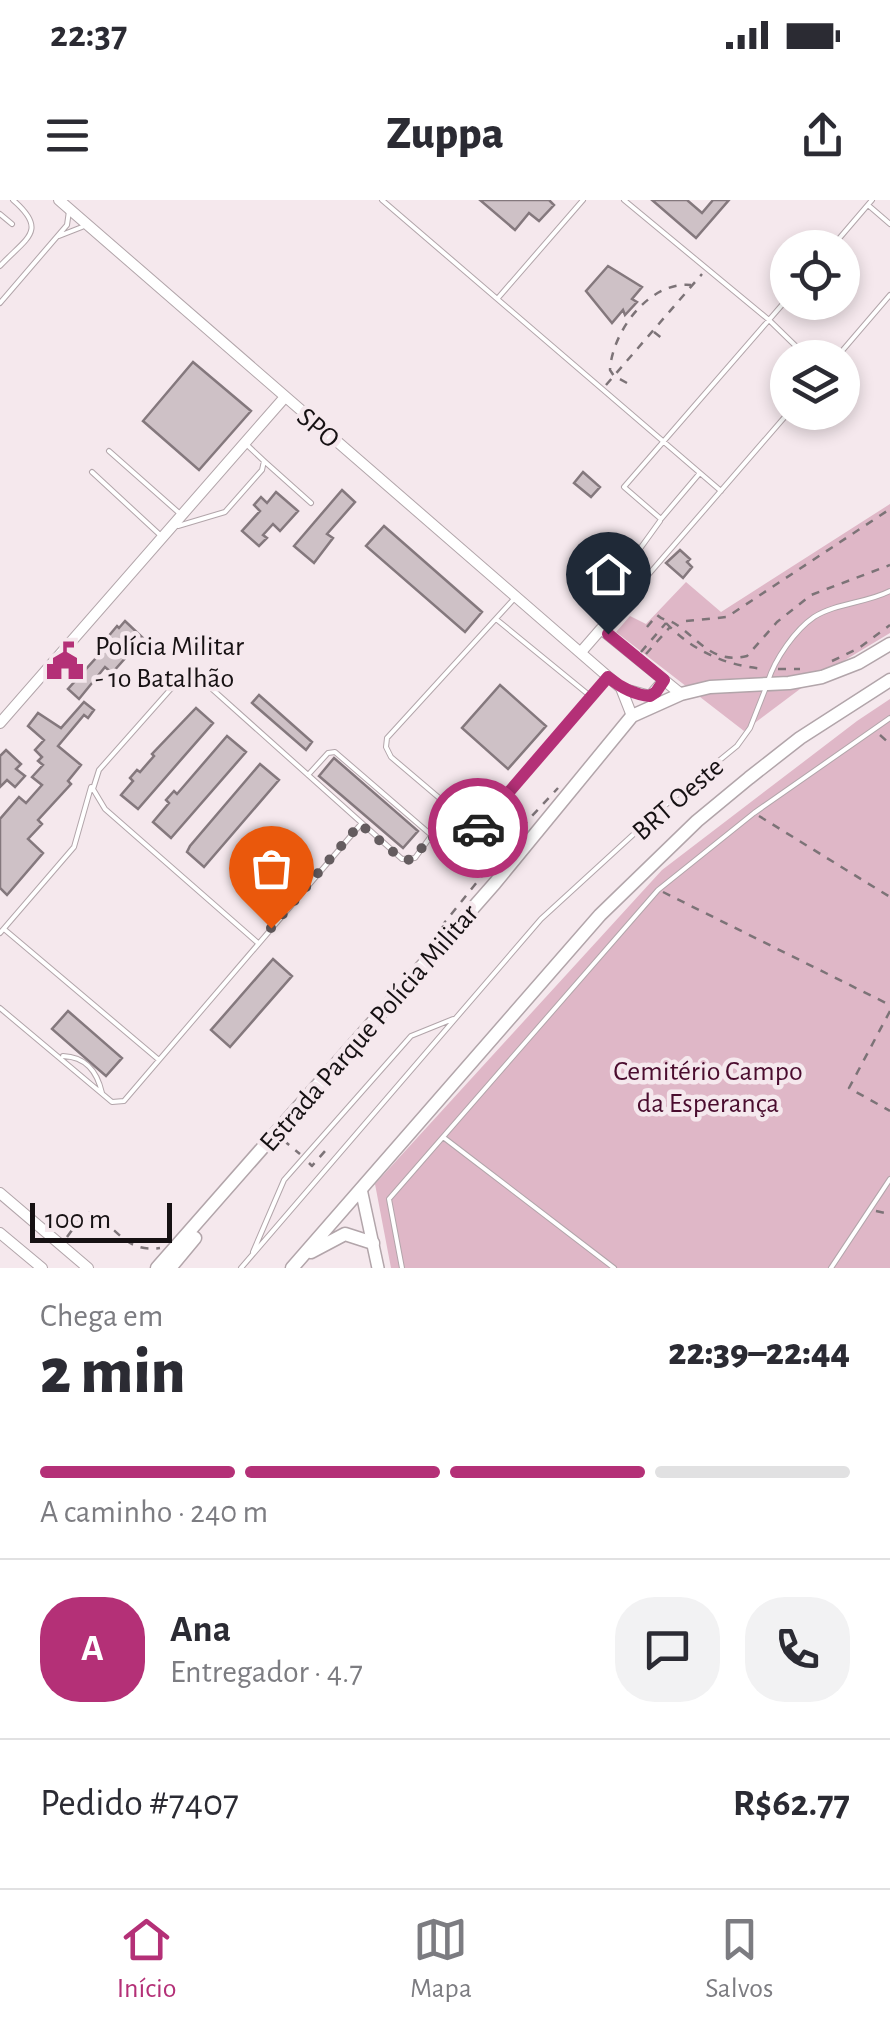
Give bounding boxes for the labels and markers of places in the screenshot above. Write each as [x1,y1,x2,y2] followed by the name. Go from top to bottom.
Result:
[566,532,651,635] pin
[95,633,244,693] place label: Polícia Militar - 1o Batalhão
[44,640,86,682] public building icon: Polícia Militar - 1o Batalhão
[229,826,314,929] pin

